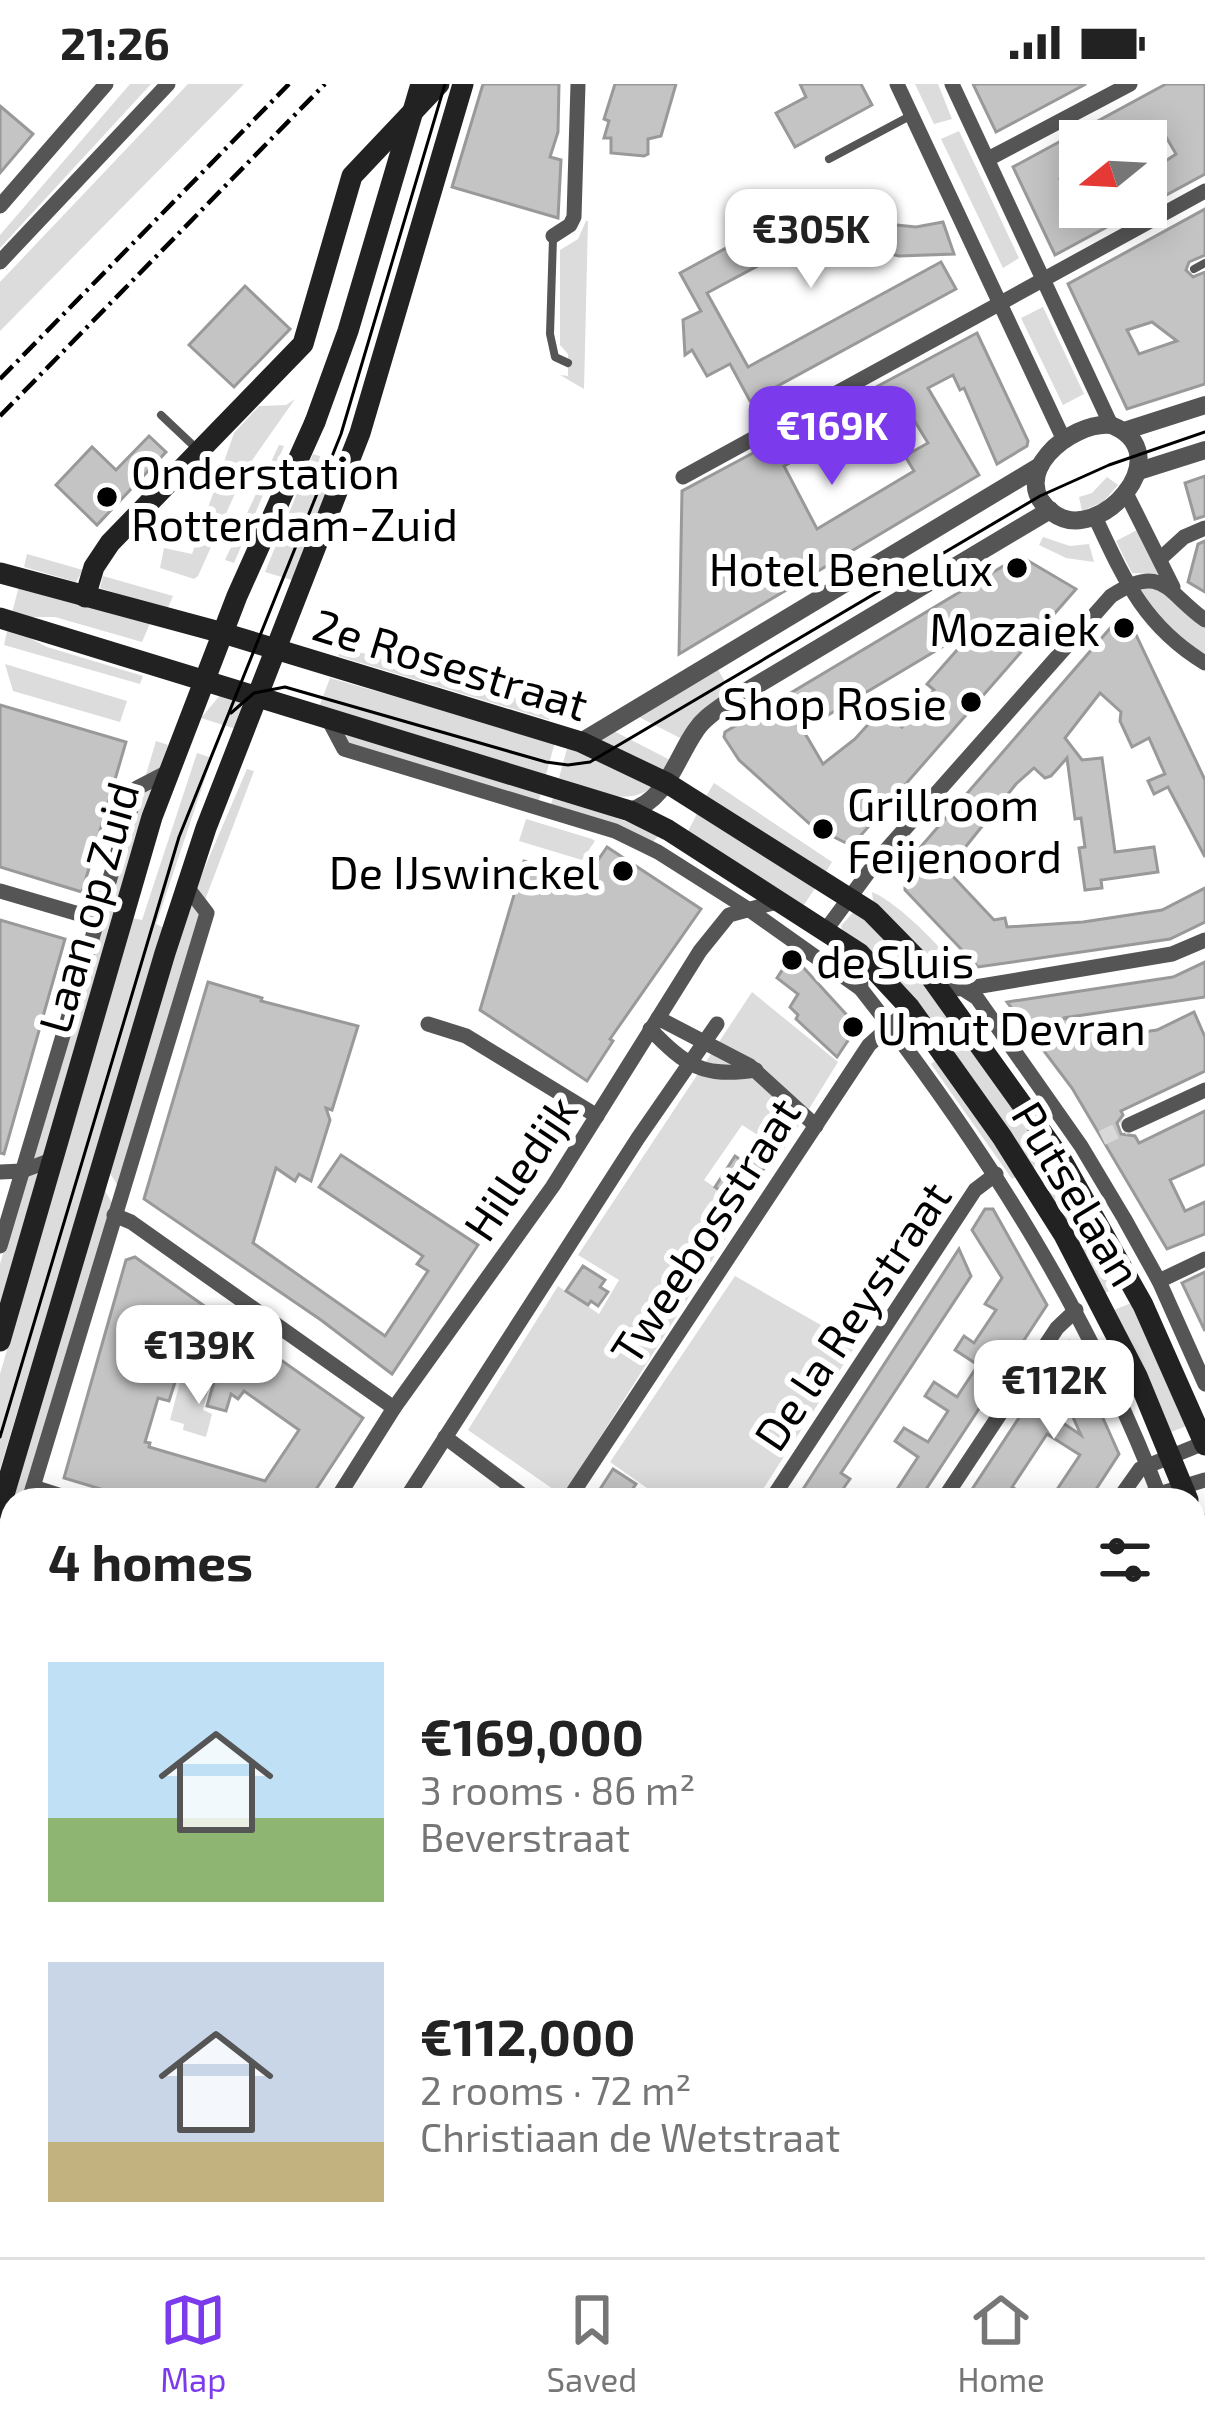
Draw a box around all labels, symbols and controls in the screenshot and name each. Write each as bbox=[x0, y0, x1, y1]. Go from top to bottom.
text: 21:26 bbox=[60, 15, 170, 69]
north arrow bbox=[1059, 120, 1167, 228]
map controls bbox=[1059, 120, 1167, 228]
pin: €305K bbox=[727, 189, 895, 291]
text: €305K bbox=[752, 204, 870, 251]
pin: €169K bbox=[748, 386, 916, 488]
text: €169K bbox=[776, 401, 888, 448]
place label: Onderstation Rotterdam-Zuid bbox=[131, 444, 458, 550]
marker: Onderstation Rotterdam-Zuid bbox=[94, 484, 120, 510]
place label: Hotel Benelux bbox=[709, 541, 993, 595]
marker: Hotel Benelux bbox=[1004, 555, 1030, 581]
street label: 2e Rosestraat bbox=[307, 596, 595, 730]
place label: Mozaiek bbox=[929, 601, 1100, 655]
marker: Mozaiek bbox=[1111, 615, 1137, 641]
place label: Shop Rosie bbox=[723, 675, 947, 729]
marker: Shop Rosie bbox=[958, 689, 984, 715]
street label: Laan op Zuid bbox=[25, 775, 149, 1039]
place label: Grillroom Feijenoord bbox=[847, 776, 1062, 883]
marker: Grillroom Feijenoord bbox=[810, 816, 836, 842]
place label: De IJswinckel bbox=[329, 844, 599, 898]
marker: De IJswinckel bbox=[610, 858, 636, 884]
place label: de Sluis bbox=[816, 933, 974, 987]
marker: de Sluis bbox=[779, 947, 805, 973]
place label: Umut Devran bbox=[877, 1000, 1146, 1054]
marker: Umut Devran bbox=[840, 1014, 866, 1040]
street label: Hilledijk bbox=[451, 1084, 588, 1250]
street label: Tweebosstraat bbox=[598, 1087, 810, 1373]
street label: Putselaan bbox=[1002, 1091, 1154, 1295]
street label: De la Reystraat bbox=[741, 1170, 961, 1460]
pin: €139K bbox=[115, 1305, 283, 1407]
text: €139K bbox=[143, 1320, 255, 1367]
pin: €112K bbox=[970, 1340, 1138, 1442]
text: €112K bbox=[1001, 1355, 1107, 1402]
icon: filters bbox=[1092, 1527, 1158, 1593]
text: 4 homes bbox=[48, 1530, 253, 1591]
text: €169,000 bbox=[420, 1705, 644, 1766]
icon: home bbox=[144, 1710, 288, 1854]
text: 3 rooms · 86 m² bbox=[420, 1766, 695, 1813]
text: Beverstraat bbox=[420, 1813, 630, 1860]
text: €112,000 bbox=[420, 2005, 635, 2066]
icon: home bbox=[144, 2010, 288, 2154]
text: 2 rooms · 72 m² bbox=[420, 2066, 692, 2113]
text: Christiaan de Wetstraat bbox=[420, 2113, 840, 2160]
tab: Map bbox=[160, 2287, 226, 2399]
tab: Saved bbox=[547, 2287, 637, 2399]
tab: Home bbox=[957, 2287, 1045, 2399]

